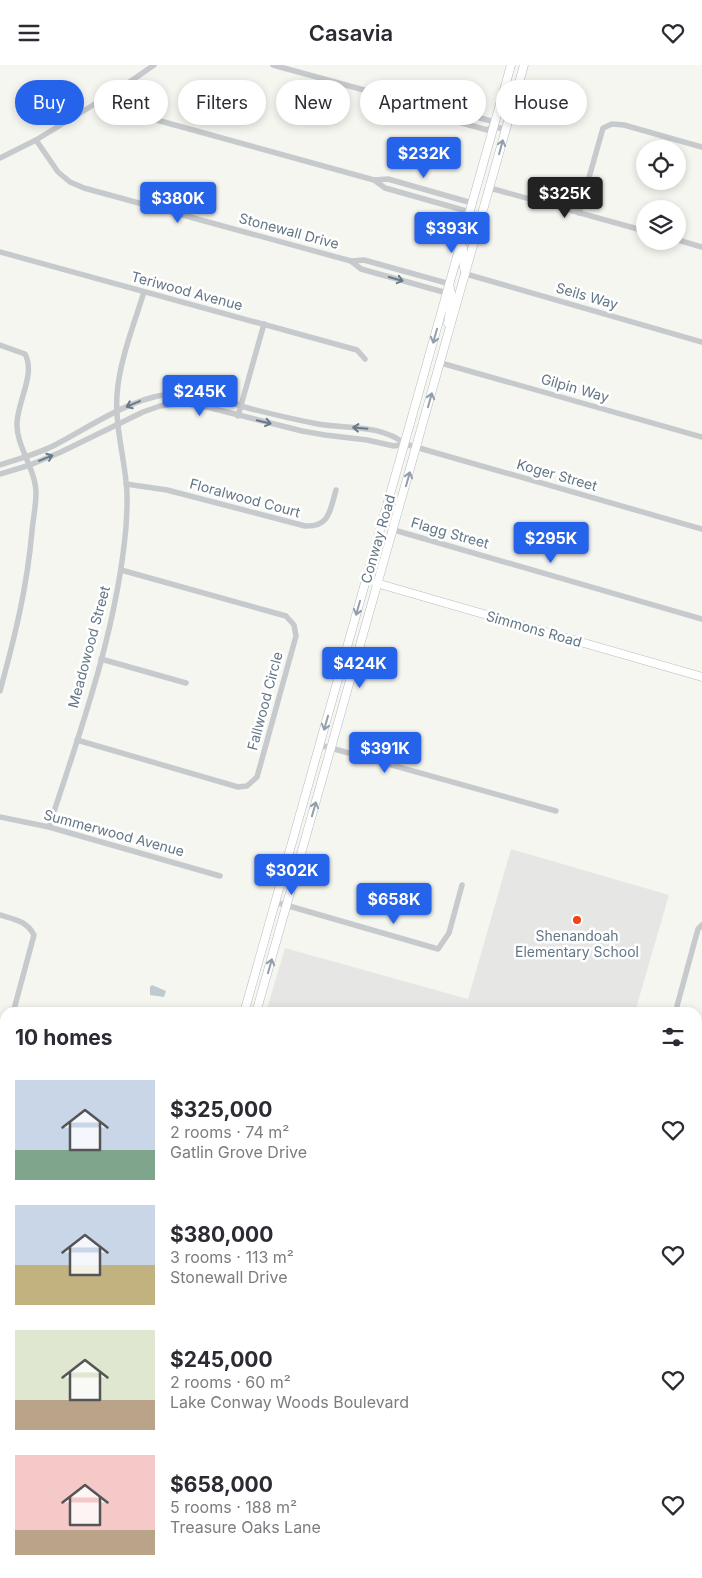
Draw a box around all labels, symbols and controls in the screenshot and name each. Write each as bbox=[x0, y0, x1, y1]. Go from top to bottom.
icon: menu bbox=[15, 19, 43, 47]
icon: heart bbox=[659, 19, 687, 47]
text: Casavia bbox=[309, 20, 393, 46]
chip: Buy bbox=[15, 80, 84, 125]
chip: Rent bbox=[94, 80, 168, 125]
chip: Filters bbox=[178, 80, 266, 125]
chip: New bbox=[276, 80, 350, 125]
chip: Apartment bbox=[360, 80, 486, 125]
chip: House bbox=[496, 80, 587, 125]
pin: $232K bbox=[389, 137, 459, 179]
one-way arrow bbox=[497, 139, 507, 155]
map controls bbox=[636, 140, 686, 250]
button: locate bbox=[636, 140, 686, 190]
text: $232K bbox=[398, 143, 450, 163]
pin: $325K bbox=[530, 177, 600, 219]
pin: $380K bbox=[143, 181, 213, 224]
text: $325K bbox=[539, 183, 591, 203]
text: $380K bbox=[151, 188, 205, 208]
button: layers bbox=[636, 200, 686, 250]
street label: Stonewall Drive bbox=[237, 209, 341, 252]
pin: $393K bbox=[417, 211, 487, 254]
text: $393K bbox=[425, 218, 479, 238]
street label: Teriwood Avenue bbox=[130, 267, 245, 314]
one-way arrow bbox=[387, 274, 403, 284]
street label: Seils Way bbox=[554, 279, 620, 313]
one-way arrow bbox=[430, 327, 440, 343]
street label: Gilpin Way bbox=[539, 370, 611, 405]
pin: $245K bbox=[165, 375, 235, 417]
text: $245K bbox=[174, 381, 226, 401]
one-way arrow bbox=[426, 393, 435, 409]
one-way arrow bbox=[126, 400, 141, 409]
one-way arrow bbox=[256, 418, 272, 427]
one-way arrow bbox=[352, 424, 368, 433]
one-way arrow bbox=[38, 453, 53, 463]
street label: Koger Street bbox=[515, 455, 600, 494]
one-way arrow bbox=[403, 472, 413, 488]
street label: Floralwood Court bbox=[188, 475, 303, 521]
street label: Conway Road bbox=[357, 492, 398, 585]
street label: Flagg Street bbox=[409, 513, 491, 552]
pin: $295K bbox=[516, 521, 586, 564]
text: $295K bbox=[525, 528, 577, 548]
street label: Meadowood Street bbox=[64, 584, 113, 710]
one-way arrow bbox=[353, 600, 363, 616]
street label: Simmons Road bbox=[484, 607, 584, 650]
pin: $424K bbox=[325, 647, 395, 689]
street label: Fallwood Circle bbox=[243, 650, 286, 752]
text: $424K bbox=[333, 653, 387, 673]
one-way arrow bbox=[320, 714, 330, 730]
pin: $391K bbox=[350, 731, 420, 774]
text: $391K bbox=[360, 738, 410, 758]
one-way arrow bbox=[310, 802, 320, 818]
street label: Summerwood Avenue bbox=[42, 806, 186, 859]
pin: $302K bbox=[257, 853, 327, 896]
text: $302K bbox=[265, 860, 319, 880]
pin: $658K bbox=[359, 883, 429, 925]
text: $658K bbox=[367, 889, 421, 909]
marker: Shenandoah Elementary School bbox=[571, 914, 583, 926]
place label: Shenandoah Elementary School bbox=[515, 927, 639, 960]
one-way arrow bbox=[265, 958, 275, 974]
icon: filters bbox=[659, 1023, 687, 1051]
text: 10 homes bbox=[15, 1025, 113, 1050]
text: $325,000 bbox=[170, 1097, 272, 1122]
icon: home bbox=[55, 1100, 115, 1160]
icon: heart bbox=[659, 1116, 687, 1144]
text: 2 rooms · 74 m² bbox=[170, 1122, 289, 1142]
text: Gatlin Grove Drive bbox=[170, 1142, 307, 1162]
text: $380,000 bbox=[170, 1222, 273, 1247]
icon: home bbox=[55, 1225, 115, 1285]
icon: heart bbox=[659, 1241, 687, 1269]
text: 3 rooms · 113 m² bbox=[170, 1247, 294, 1267]
text: Stonewall Drive bbox=[170, 1267, 287, 1287]
text: $245,000 bbox=[170, 1347, 273, 1372]
icon: home bbox=[55, 1350, 115, 1410]
icon: heart bbox=[659, 1366, 687, 1394]
text: 2 rooms · 60 m² bbox=[170, 1372, 291, 1392]
text: Lake Conway Woods Boulevard bbox=[170, 1392, 409, 1412]
text: $658,000 bbox=[170, 1472, 273, 1497]
icon: home bbox=[55, 1475, 115, 1535]
icon: heart bbox=[659, 1491, 687, 1519]
text: 5 rooms · 188 m² bbox=[170, 1497, 297, 1517]
text: Treasure Oaks Lane bbox=[170, 1517, 321, 1537]

